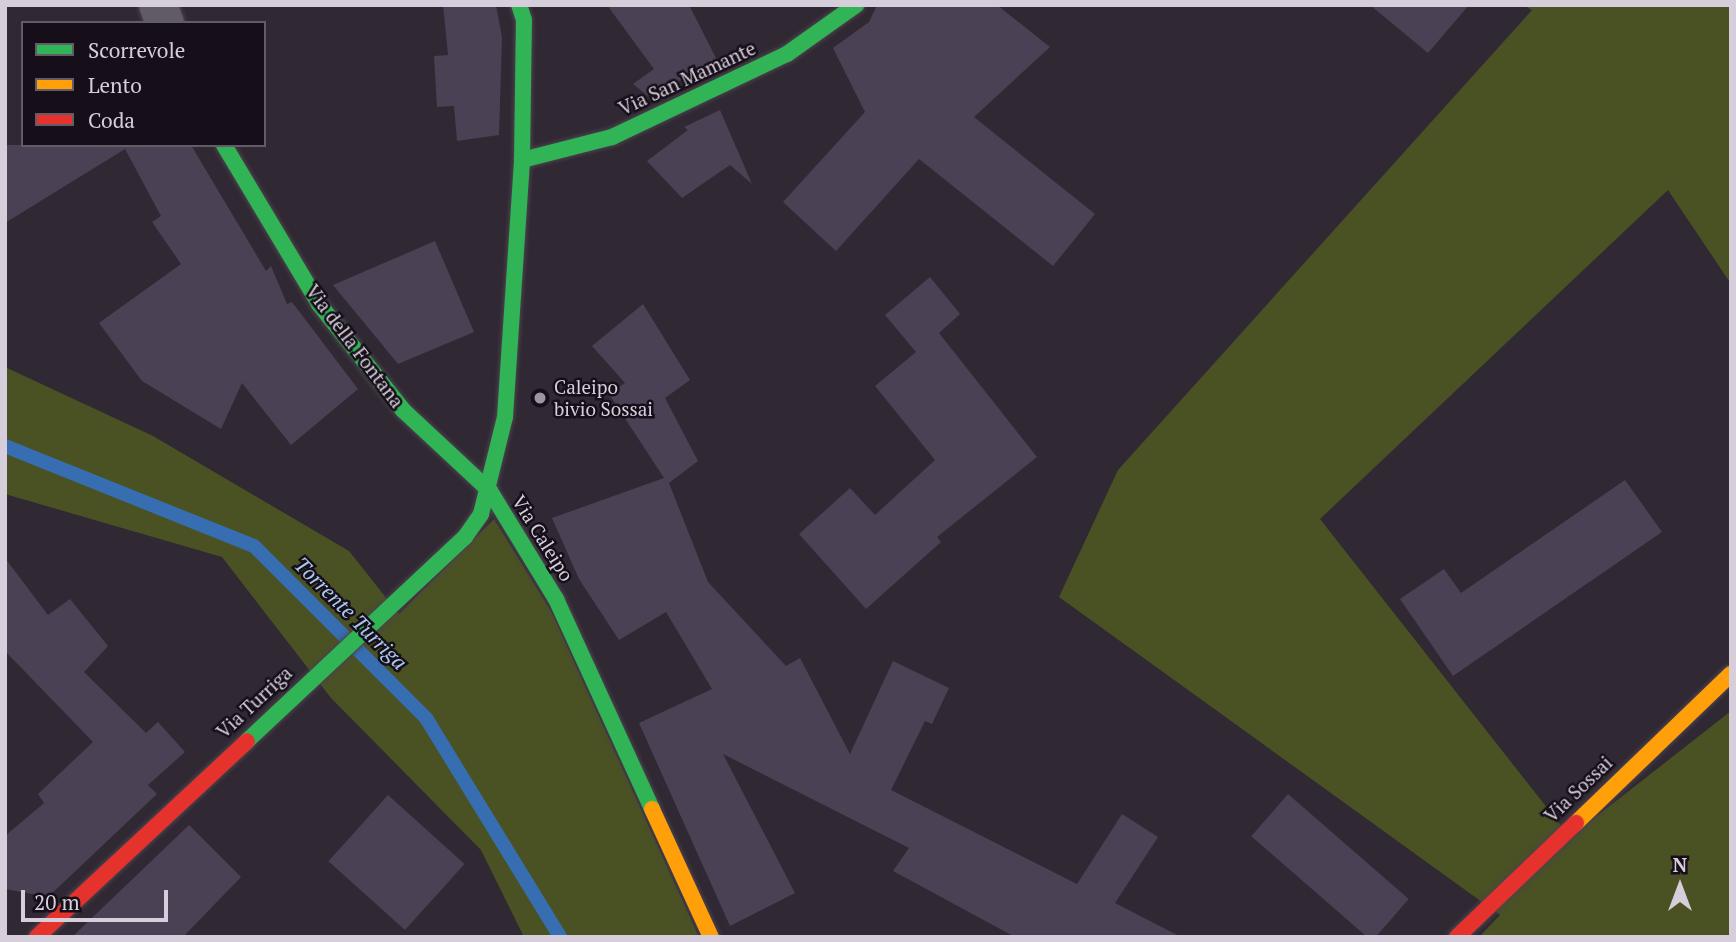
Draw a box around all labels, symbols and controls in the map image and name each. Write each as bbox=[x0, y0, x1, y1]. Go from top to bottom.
legend bbox=[21, 21, 266, 147]
text: Scorrevole bbox=[88, 36, 185, 64]
street label: Via San Mamante bbox=[615, 36, 759, 120]
text: Lento bbox=[88, 71, 142, 99]
text: Coda bbox=[88, 106, 135, 134]
street label: Via della Fontana bbox=[301, 280, 409, 412]
place label: Caleipo bivio Sossai bbox=[554, 376, 653, 420]
marker: Caleipo bivio Sossai bbox=[532, 390, 548, 406]
street label: Via Caleipo bbox=[508, 491, 578, 585]
water label: Torrente Turriga bbox=[289, 551, 413, 675]
street label: Via Turriga bbox=[212, 661, 296, 743]
street label: Via Sossai bbox=[1539, 751, 1617, 827]
north arrow bbox=[1645, 851, 1715, 921]
text: N bbox=[1673, 852, 1687, 877]
scale bar bbox=[24, 876, 172, 920]
text: 20 m bbox=[34, 888, 80, 916]

